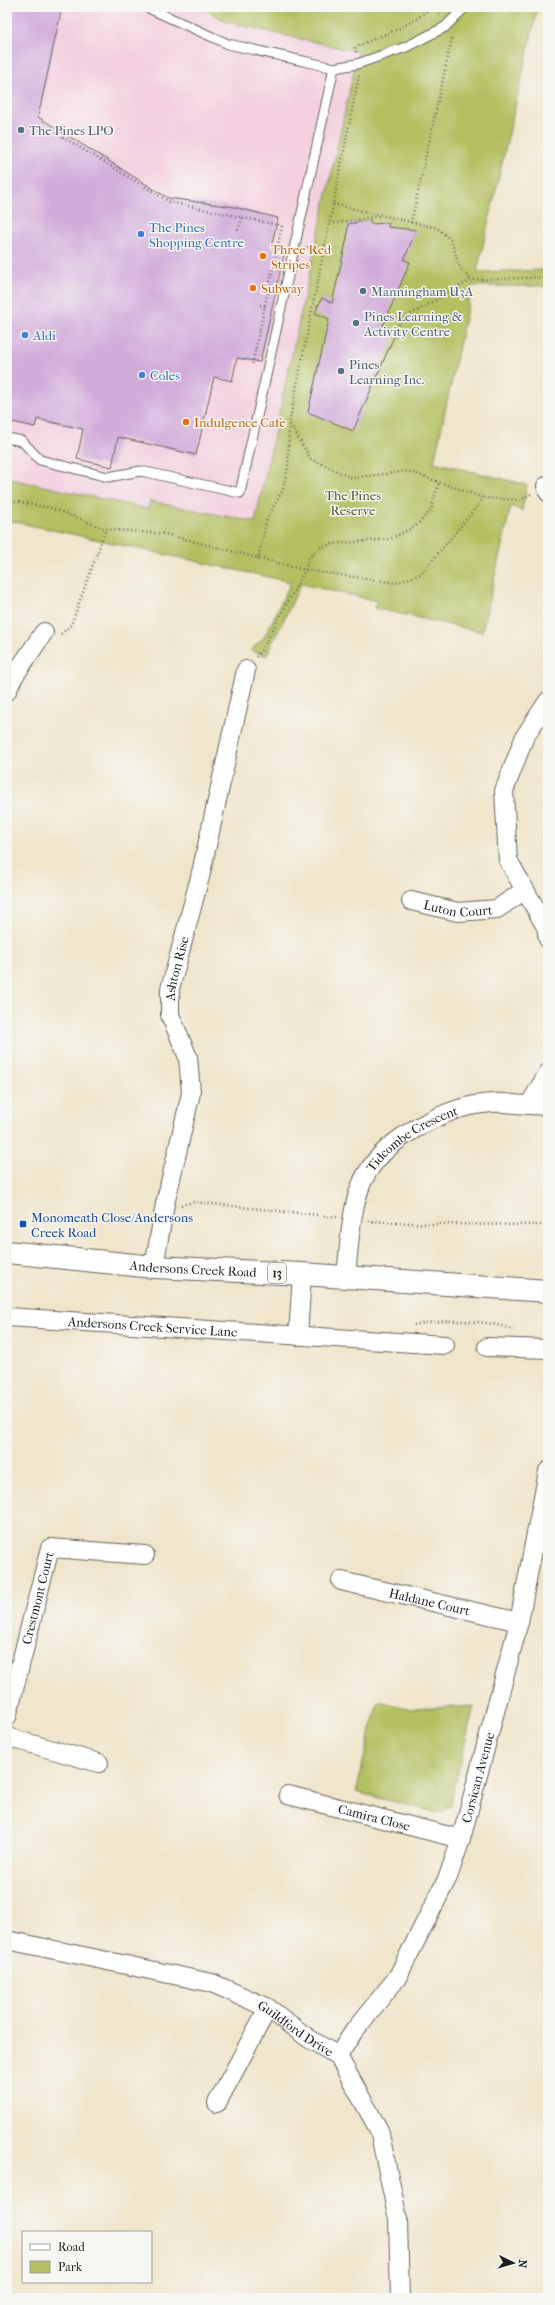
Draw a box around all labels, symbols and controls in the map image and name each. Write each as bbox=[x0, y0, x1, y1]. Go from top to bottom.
place label: The Pines LPO bbox=[29, 123, 114, 138]
marker: The Pines LPO bbox=[16, 125, 26, 135]
place label: The Pines Shopping Centre bbox=[149, 220, 244, 250]
marker: The Pines Shopping Centre bbox=[136, 229, 146, 239]
place label: Three Red Stripes bbox=[271, 242, 332, 272]
marker: Three Red Stripes bbox=[258, 251, 268, 261]
place label: Subway bbox=[261, 281, 305, 296]
marker: Subway bbox=[248, 283, 258, 293]
place label: Manningham U3A bbox=[371, 284, 474, 299]
marker: Manningham U3A bbox=[358, 286, 368, 296]
place label: Pines Learning & Activity Centre bbox=[363, 309, 463, 339]
marker: Pines Learning & Activity Centre bbox=[351, 318, 361, 328]
place label: Aldi bbox=[32, 328, 56, 343]
marker: Aldi bbox=[20, 330, 30, 340]
place label: Pines Learning Inc. bbox=[349, 357, 424, 387]
marker: Pines Learning Inc. bbox=[336, 366, 346, 376]
place label: Coles bbox=[150, 368, 180, 383]
marker: Coles bbox=[137, 370, 147, 380]
place label: Indulgence Cafe bbox=[194, 415, 286, 430]
marker: Indulgence Cafe bbox=[181, 417, 191, 427]
park label: The Pines Reserve bbox=[325, 488, 381, 518]
street label: Luton Court bbox=[422, 897, 493, 920]
street label: Ashton Rise bbox=[163, 934, 192, 1002]
street label: Tidcombe Crescent bbox=[363, 1103, 460, 1174]
place label: Monomeath Close/Andersons Creek Road bbox=[31, 1210, 193, 1240]
marker: Monomeath Close/Andersons Creek Road bbox=[18, 1219, 28, 1229]
street label: Andersons Creek Road bbox=[128, 1257, 258, 1280]
road number: 13 bbox=[268, 1263, 286, 1283]
street label: Andersons Creek Service Lane bbox=[66, 1314, 238, 1340]
street label: Crestmont Court bbox=[19, 1550, 57, 1646]
street label: Haldane Court bbox=[388, 1585, 472, 1619]
street label: Corsican Avenue bbox=[459, 1730, 497, 1825]
street label: Camira Close bbox=[336, 1801, 412, 1834]
street label: Guildford Drive bbox=[256, 1997, 337, 2060]
legend bbox=[22, 2231, 152, 2283]
text: Road bbox=[58, 2240, 85, 2254]
north arrow bbox=[493, 2243, 533, 2283]
text: N bbox=[516, 2259, 529, 2269]
text: Park bbox=[58, 2260, 83, 2274]

